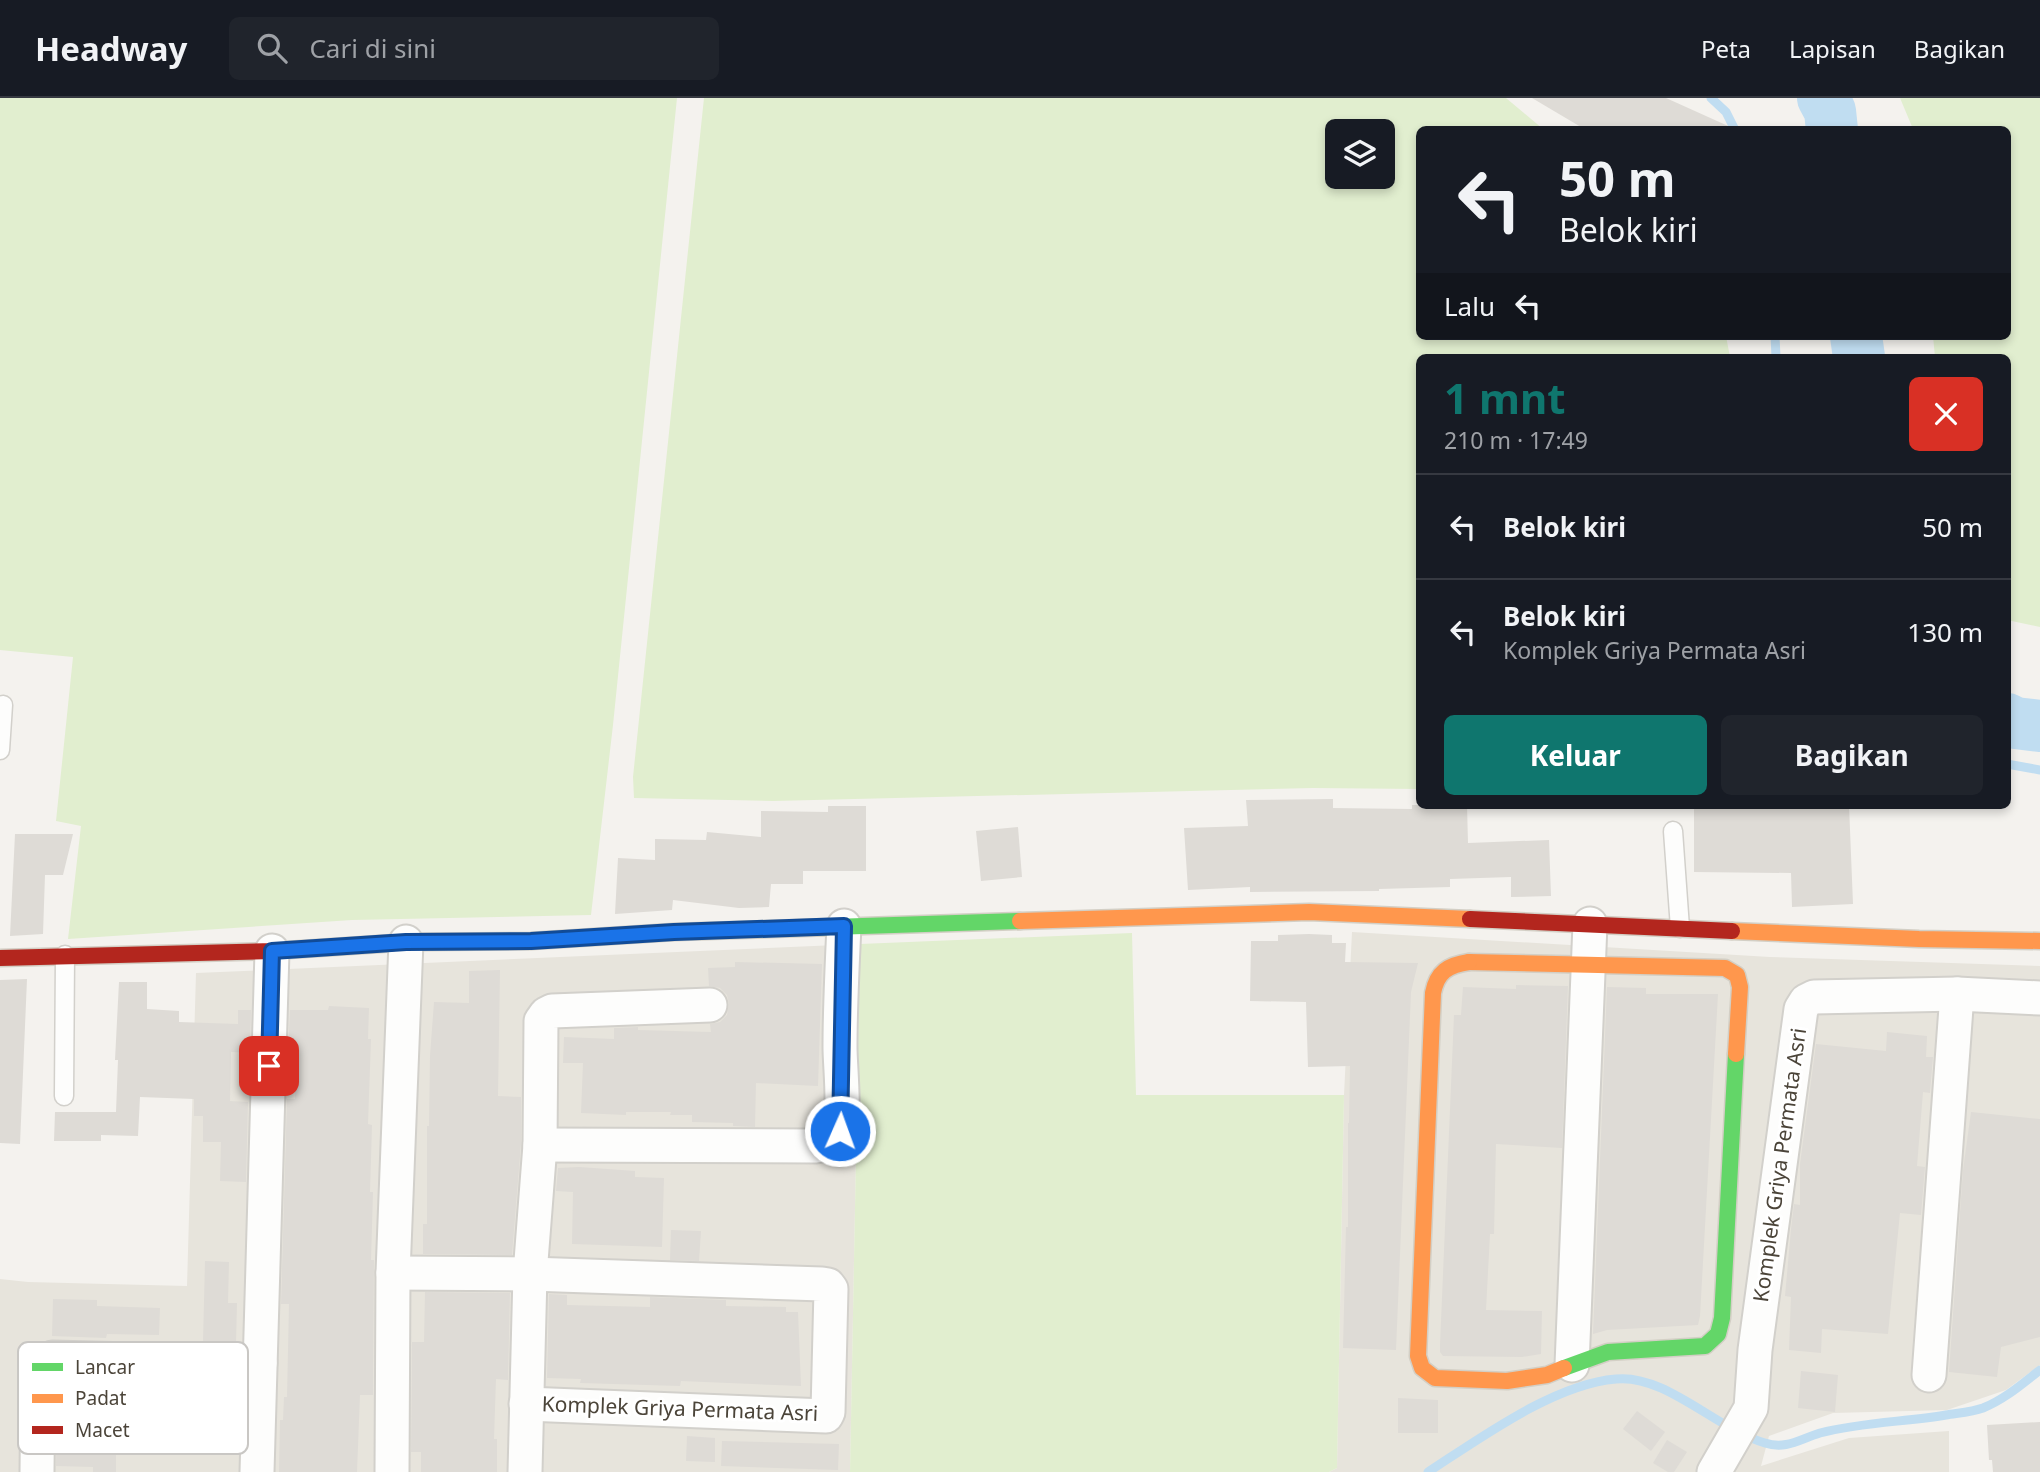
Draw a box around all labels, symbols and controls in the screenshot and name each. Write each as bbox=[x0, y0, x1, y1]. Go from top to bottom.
search box bbox=[229, 17, 719, 80]
text: Headway bbox=[35, 26, 187, 71]
icon: search bbox=[253, 29, 291, 67]
text: Cari di sini bbox=[309, 30, 436, 66]
text: Peta bbox=[1701, 32, 1751, 65]
text: Lapisan bbox=[1789, 32, 1876, 65]
text: Bagikan bbox=[1914, 32, 2005, 65]
map controls bbox=[1325, 119, 1395, 189]
button: layers bbox=[1325, 119, 1395, 189]
text: 50 m bbox=[1559, 145, 1676, 211]
icon: left bbox=[1444, 154, 1535, 245]
text: Belok kiri bbox=[1559, 208, 1698, 251]
icon: left bbox=[1509, 287, 1547, 325]
text: Lalu bbox=[1444, 288, 1495, 324]
text: 1 mnt bbox=[1444, 369, 1565, 426]
button: close bbox=[1909, 377, 1983, 451]
text: 210 m · 17:49 bbox=[1444, 424, 1588, 456]
icon: left bbox=[1444, 508, 1482, 546]
text: Belok kiri bbox=[1503, 509, 1626, 545]
text: 50 m bbox=[1922, 509, 1983, 545]
text: Belok kiri bbox=[1503, 598, 1626, 634]
icon: left bbox=[1444, 613, 1482, 651]
text: 130 m bbox=[1907, 614, 1983, 650]
text: Komplek Griya Permata Asri bbox=[1503, 634, 1806, 666]
button: Keluar bbox=[1444, 715, 1707, 795]
button: Bagikan bbox=[1721, 715, 1983, 795]
street label: Komplek Griya Permata Asri bbox=[1746, 1026, 1812, 1304]
pin bbox=[239, 1036, 299, 1096]
icon: arrive bbox=[250, 1047, 288, 1085]
position arrow bbox=[803, 1094, 877, 1168]
legend bbox=[18, 1342, 248, 1454]
text: Lancar bbox=[75, 1354, 135, 1380]
text: Padat bbox=[75, 1385, 126, 1411]
street label: Komplek Griya Permata Asri bbox=[541, 1389, 819, 1427]
text: Macet bbox=[75, 1417, 130, 1443]

